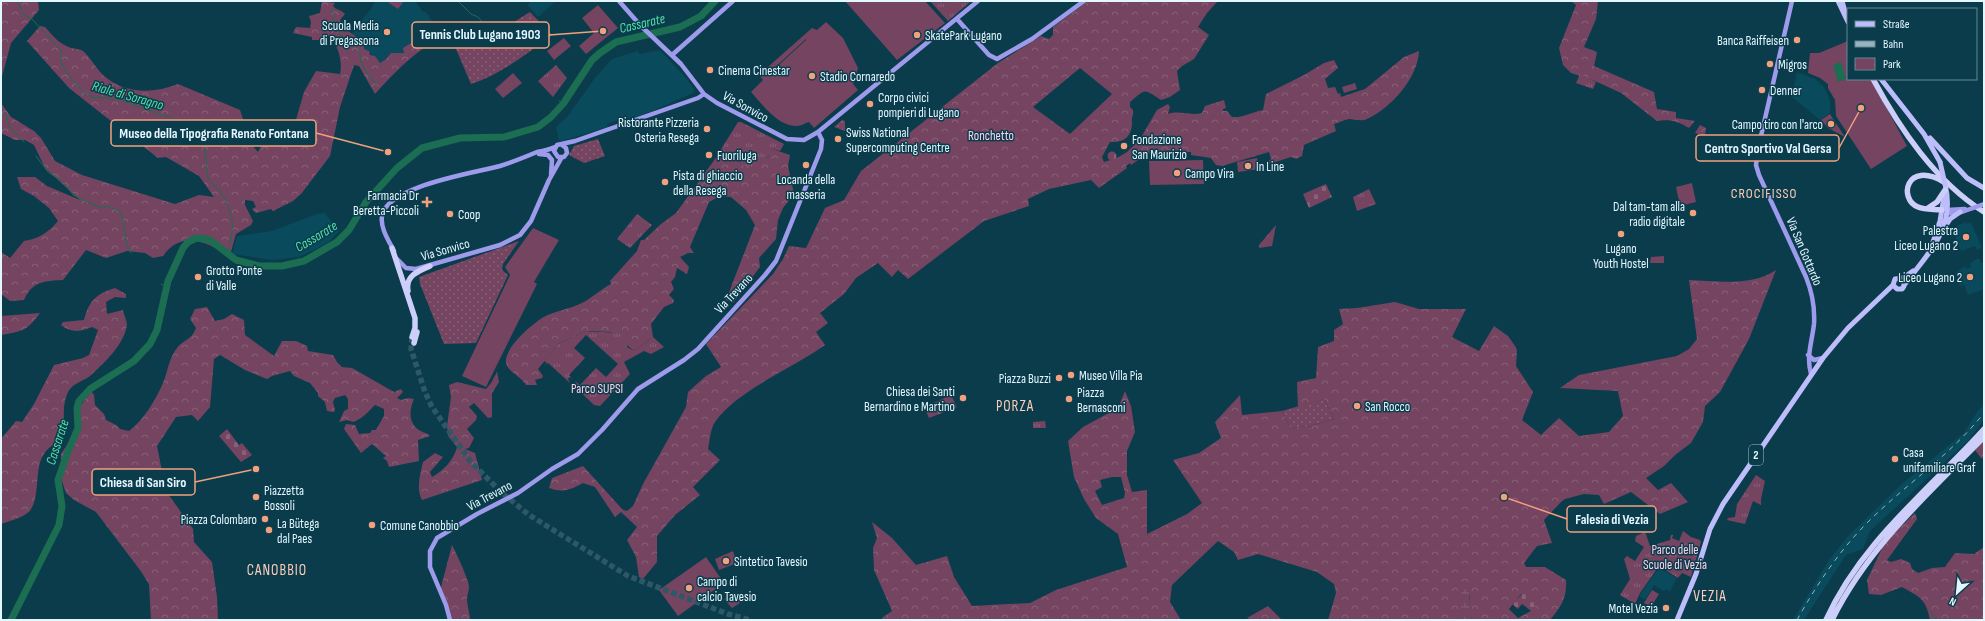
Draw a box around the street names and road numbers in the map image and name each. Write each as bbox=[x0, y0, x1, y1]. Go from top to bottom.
street label: Via Sonvico bbox=[720, 88, 771, 126]
street label: Via San Gottardo bbox=[1783, 215, 1826, 288]
street label: Via Sonvico bbox=[419, 235, 471, 265]
street label: Via Trevano bbox=[711, 270, 756, 317]
road number: 2 bbox=[1749, 445, 1763, 465]
street label: Via Trevano bbox=[464, 477, 515, 514]

